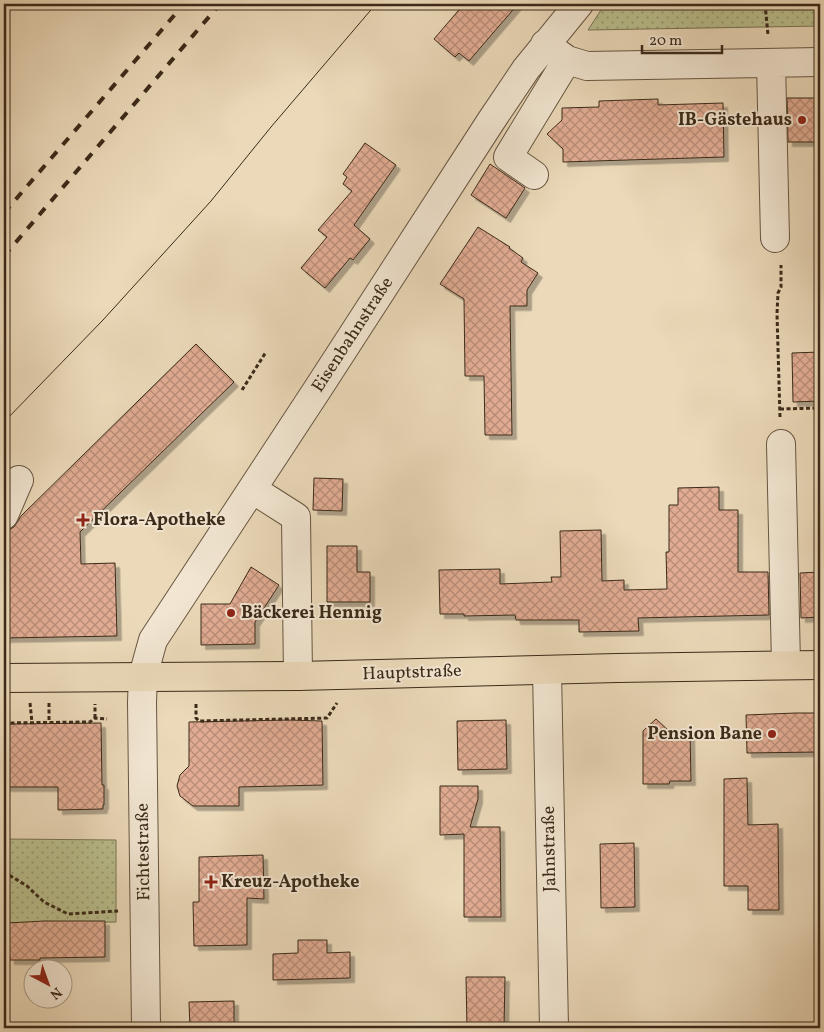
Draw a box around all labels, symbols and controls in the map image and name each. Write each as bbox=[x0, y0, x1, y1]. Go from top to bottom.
scale bar bbox=[642, 22, 722, 54]
text: 20 m bbox=[649, 31, 682, 52]
place label: IB-Gästehaus bbox=[678, 108, 792, 133]
marker: IB-Gästehaus bbox=[796, 114, 808, 126]
street label: Eisenbahnstraße bbox=[306, 272, 400, 398]
place label: Flora-Apotheke bbox=[93, 508, 226, 533]
marker: Flora-Apotheke bbox=[77, 514, 89, 526]
place label: Bäckerei Hennig bbox=[241, 601, 382, 626]
marker: Bäckerei Hennig bbox=[225, 607, 237, 619]
street label: Hauptstraße bbox=[362, 659, 462, 687]
place label: Pension Bane bbox=[647, 722, 762, 747]
marker: Pension Bane bbox=[766, 728, 778, 740]
street label: Fichtestraße bbox=[131, 803, 157, 901]
street label: Jahnstraße bbox=[537, 806, 563, 892]
place label: Kreuz-Apotheke bbox=[221, 870, 359, 895]
marker: Kreuz-Apotheke bbox=[205, 876, 217, 888]
north arrow bbox=[22, 960, 72, 1010]
text: N bbox=[45, 982, 66, 1003]

